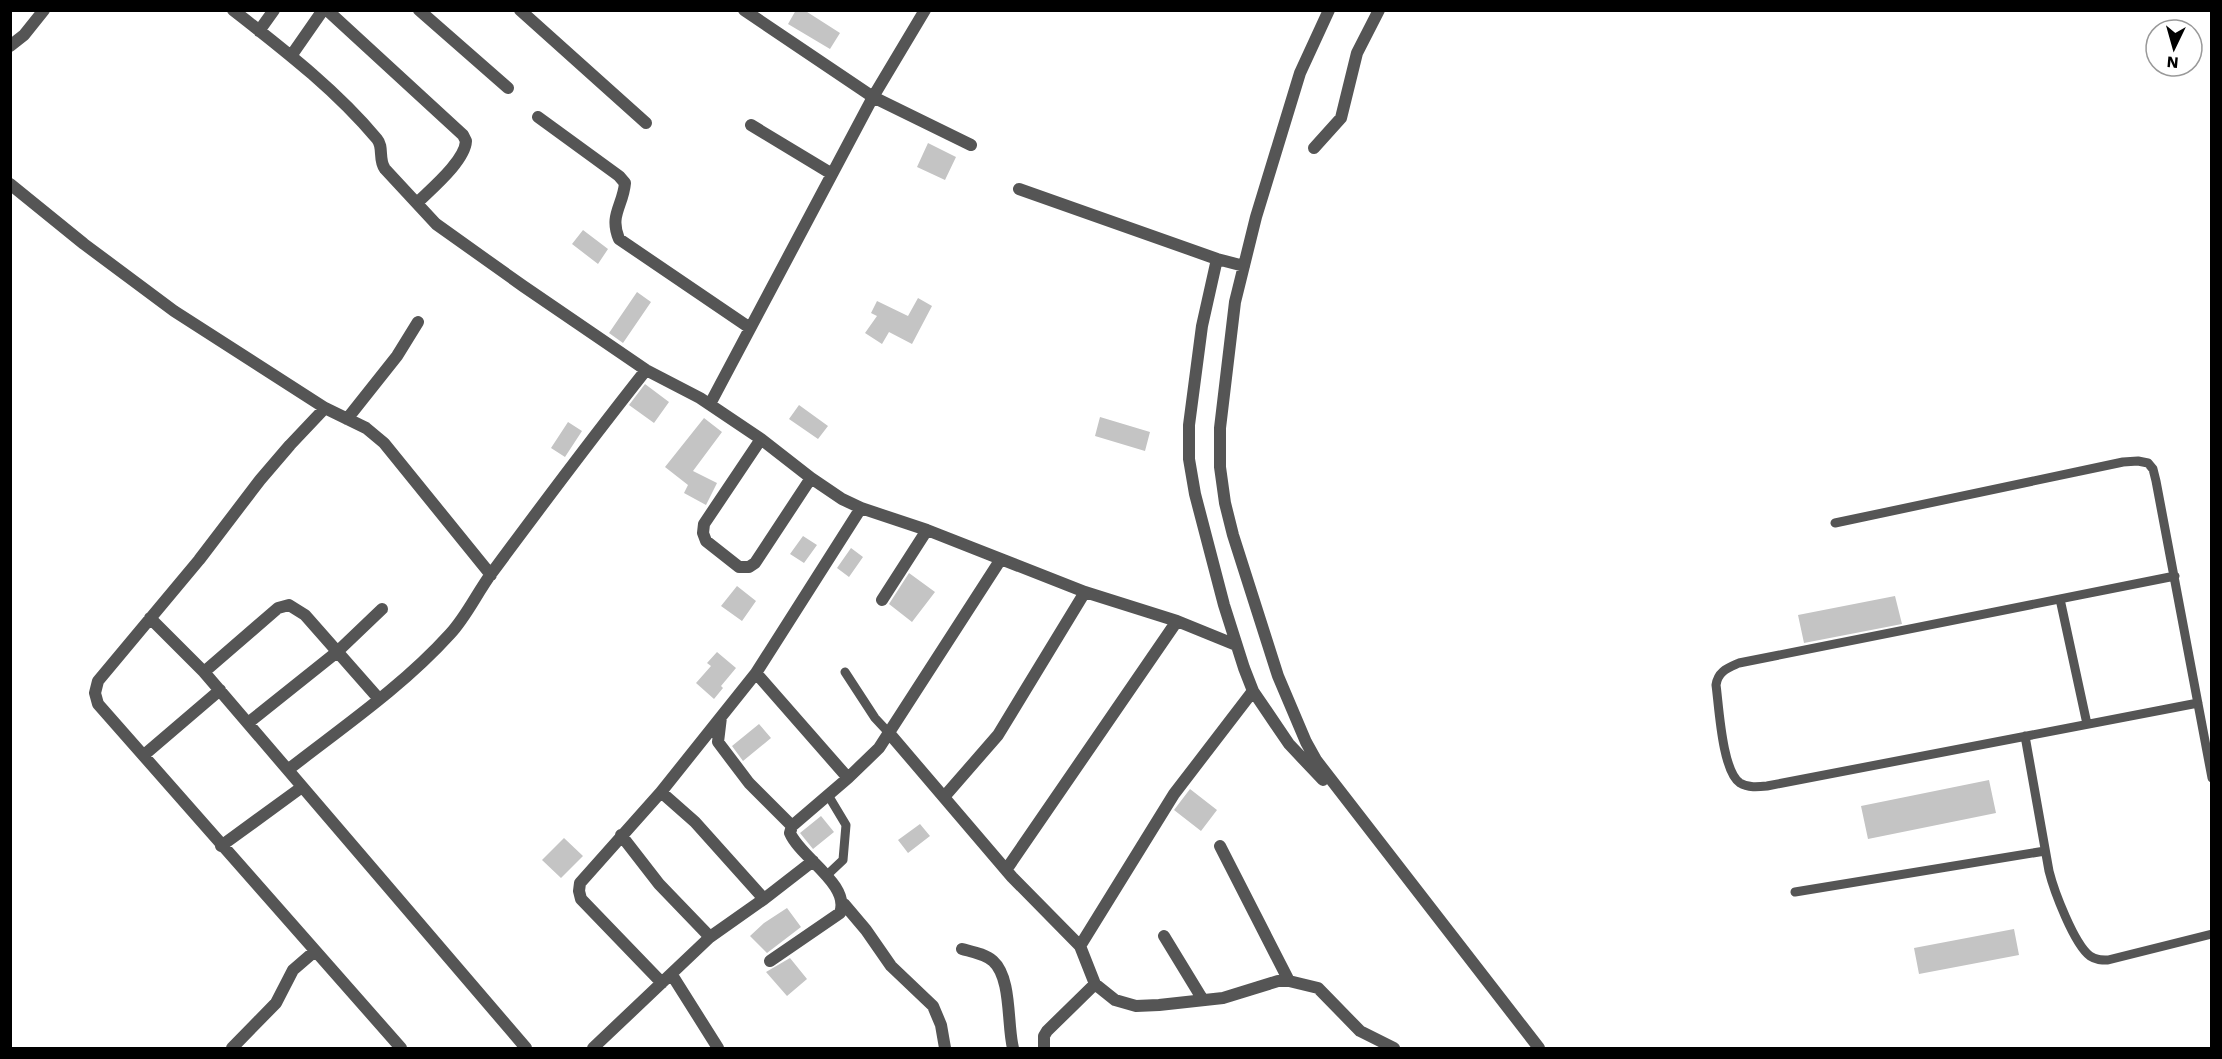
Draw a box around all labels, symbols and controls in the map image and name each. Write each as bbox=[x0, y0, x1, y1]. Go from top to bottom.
north arrow bbox=[2144, 18, 2204, 78]
text: N bbox=[2166, 52, 2179, 72]

